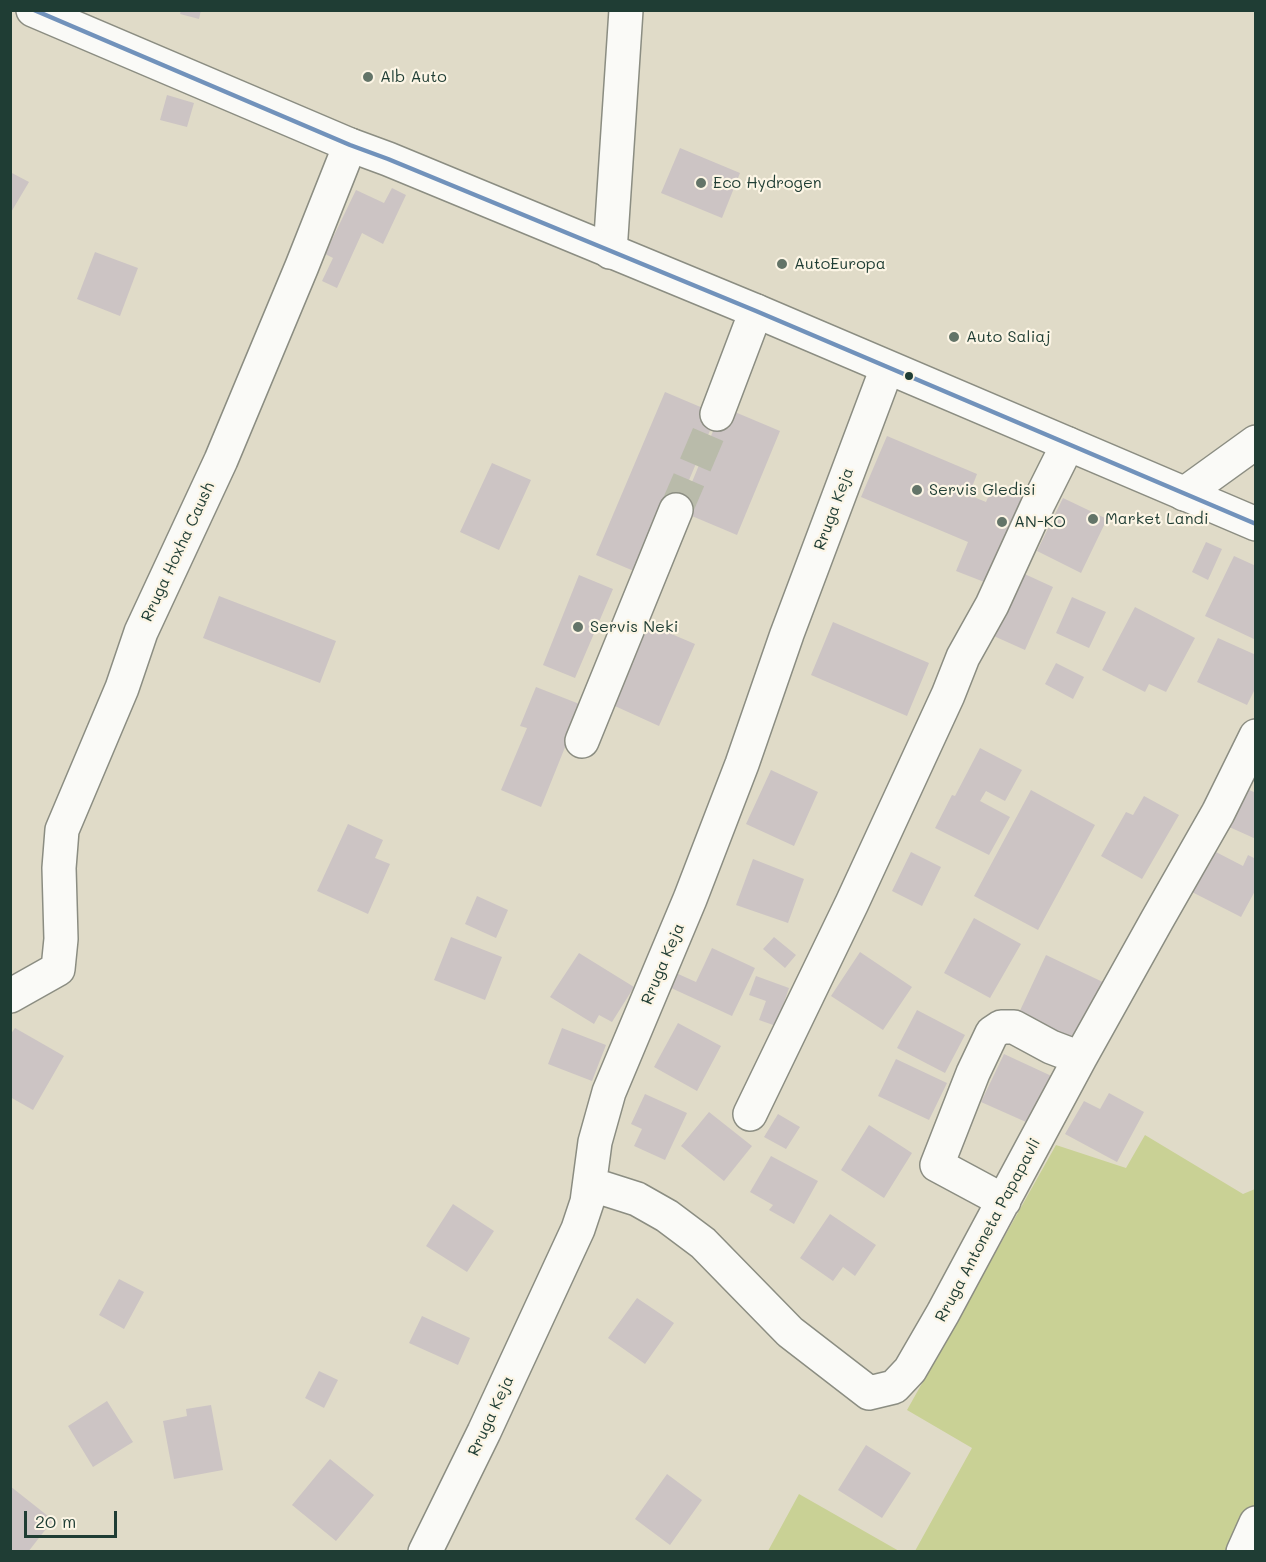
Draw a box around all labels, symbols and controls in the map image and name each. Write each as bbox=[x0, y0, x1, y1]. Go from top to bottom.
place label: Alb Auto bbox=[380, 67, 447, 87]
marker: Alb Auto bbox=[361, 70, 375, 84]
place label: Eco Hydrogen bbox=[713, 173, 822, 193]
marker: Eco Hydrogen bbox=[694, 176, 708, 190]
place label: AutoEuropa bbox=[794, 254, 886, 274]
marker: AutoEuropa bbox=[775, 257, 789, 271]
place label: Auto Saliaj bbox=[966, 327, 1051, 347]
marker: Auto Saliaj bbox=[947, 330, 961, 344]
unlabelled marker bbox=[903, 370, 915, 382]
street label: Rruga Keja bbox=[810, 465, 858, 553]
street label: Rruga Hoxha Caush bbox=[137, 479, 219, 625]
place label: Servis Gledisi bbox=[929, 480, 1036, 500]
marker: Servis Gledisi bbox=[910, 483, 924, 497]
place label: Market Landi bbox=[1105, 509, 1209, 529]
place label: AN-KO bbox=[1014, 512, 1066, 532]
marker: Market Landi bbox=[1086, 512, 1100, 526]
marker: AN-KO bbox=[995, 515, 1009, 529]
place label: Servis Neki bbox=[590, 617, 678, 637]
marker: Servis Neki bbox=[571, 620, 585, 634]
street label: Rruga Keja bbox=[637, 920, 689, 1008]
street label: Rruga Antoneta Papapavli bbox=[931, 1135, 1045, 1325]
street label: Rruga Keja bbox=[464, 1373, 518, 1459]
scale bar bbox=[27, 1499, 120, 1537]
text: 20 m bbox=[35, 1509, 76, 1533]

